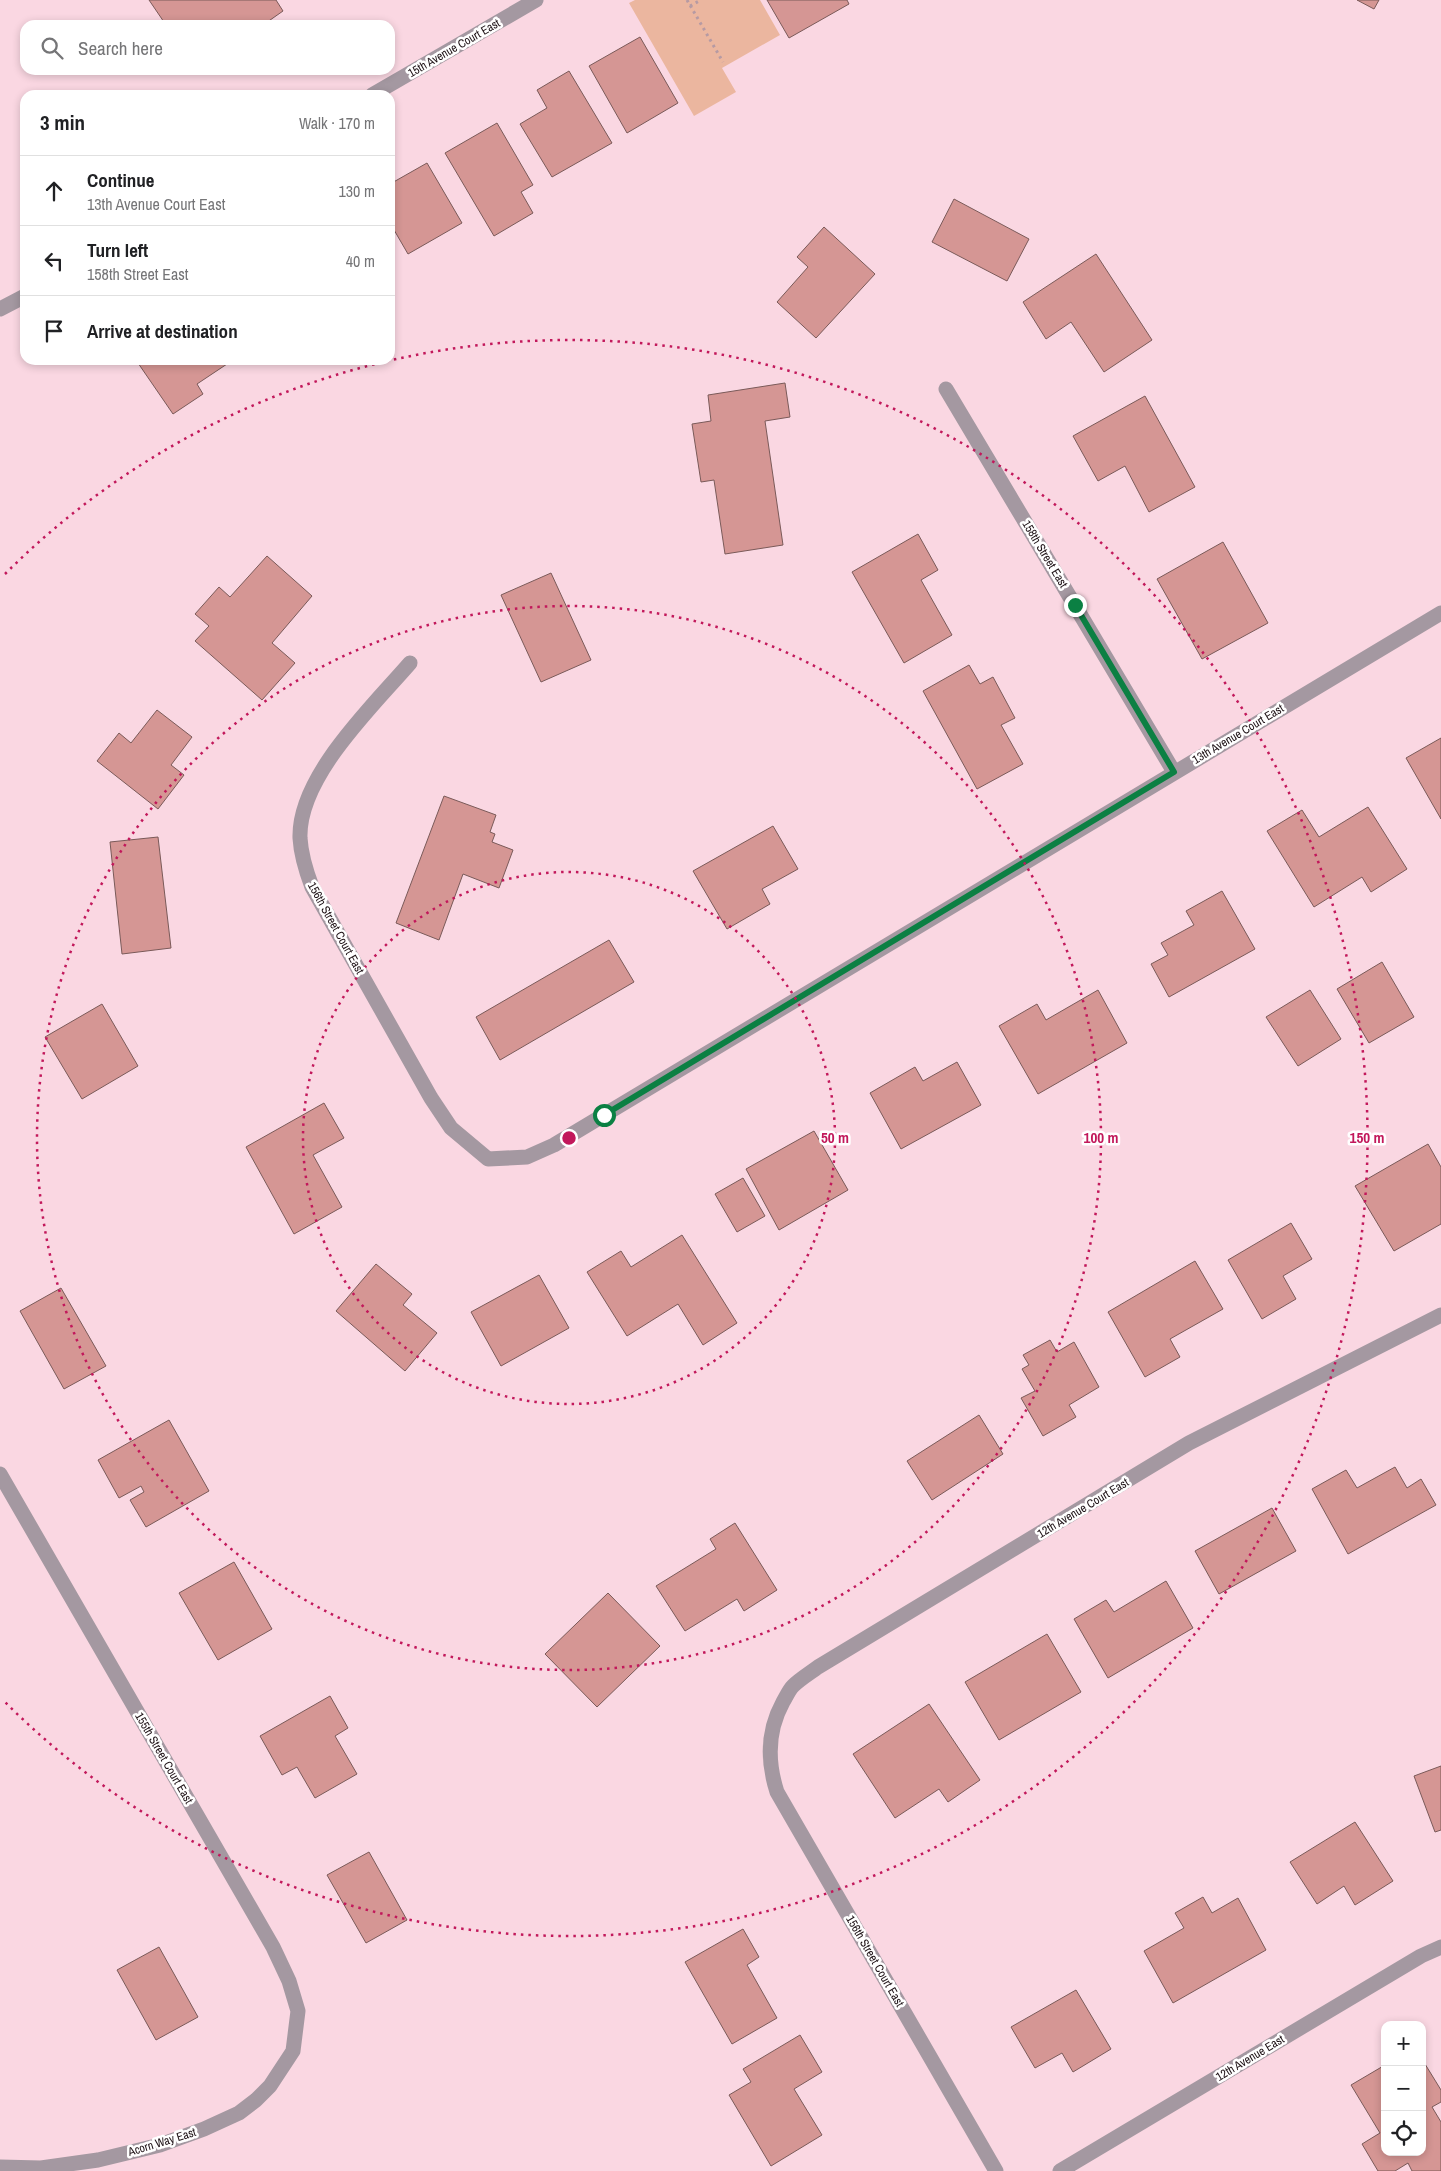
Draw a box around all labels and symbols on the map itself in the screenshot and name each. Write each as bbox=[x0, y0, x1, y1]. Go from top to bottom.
street label: 15th Avenue Court East bbox=[405, 15, 503, 81]
street label: 158th Street East bbox=[1019, 517, 1072, 591]
route end bbox=[1064, 594, 1087, 617]
street label: 13th Avenue Court East bbox=[1189, 700, 1287, 768]
street label: 156th Street Court East bbox=[304, 879, 368, 977]
route start bbox=[593, 1104, 616, 1127]
text: 50 m bbox=[821, 1127, 849, 1148]
text: 100 m bbox=[1084, 1127, 1118, 1148]
text: 150 m bbox=[1350, 1127, 1384, 1148]
centre of rings bbox=[560, 1129, 578, 1147]
street label: 12th Avenue Court East bbox=[1034, 1474, 1132, 1542]
street label: 155th Street Court East bbox=[131, 1709, 197, 1807]
street label: 156th Street Court East bbox=[842, 1912, 908, 2010]
street label: 12th Avenue East bbox=[1213, 2031, 1287, 2085]
street label: Acorn Way East bbox=[125, 2124, 198, 2160]

